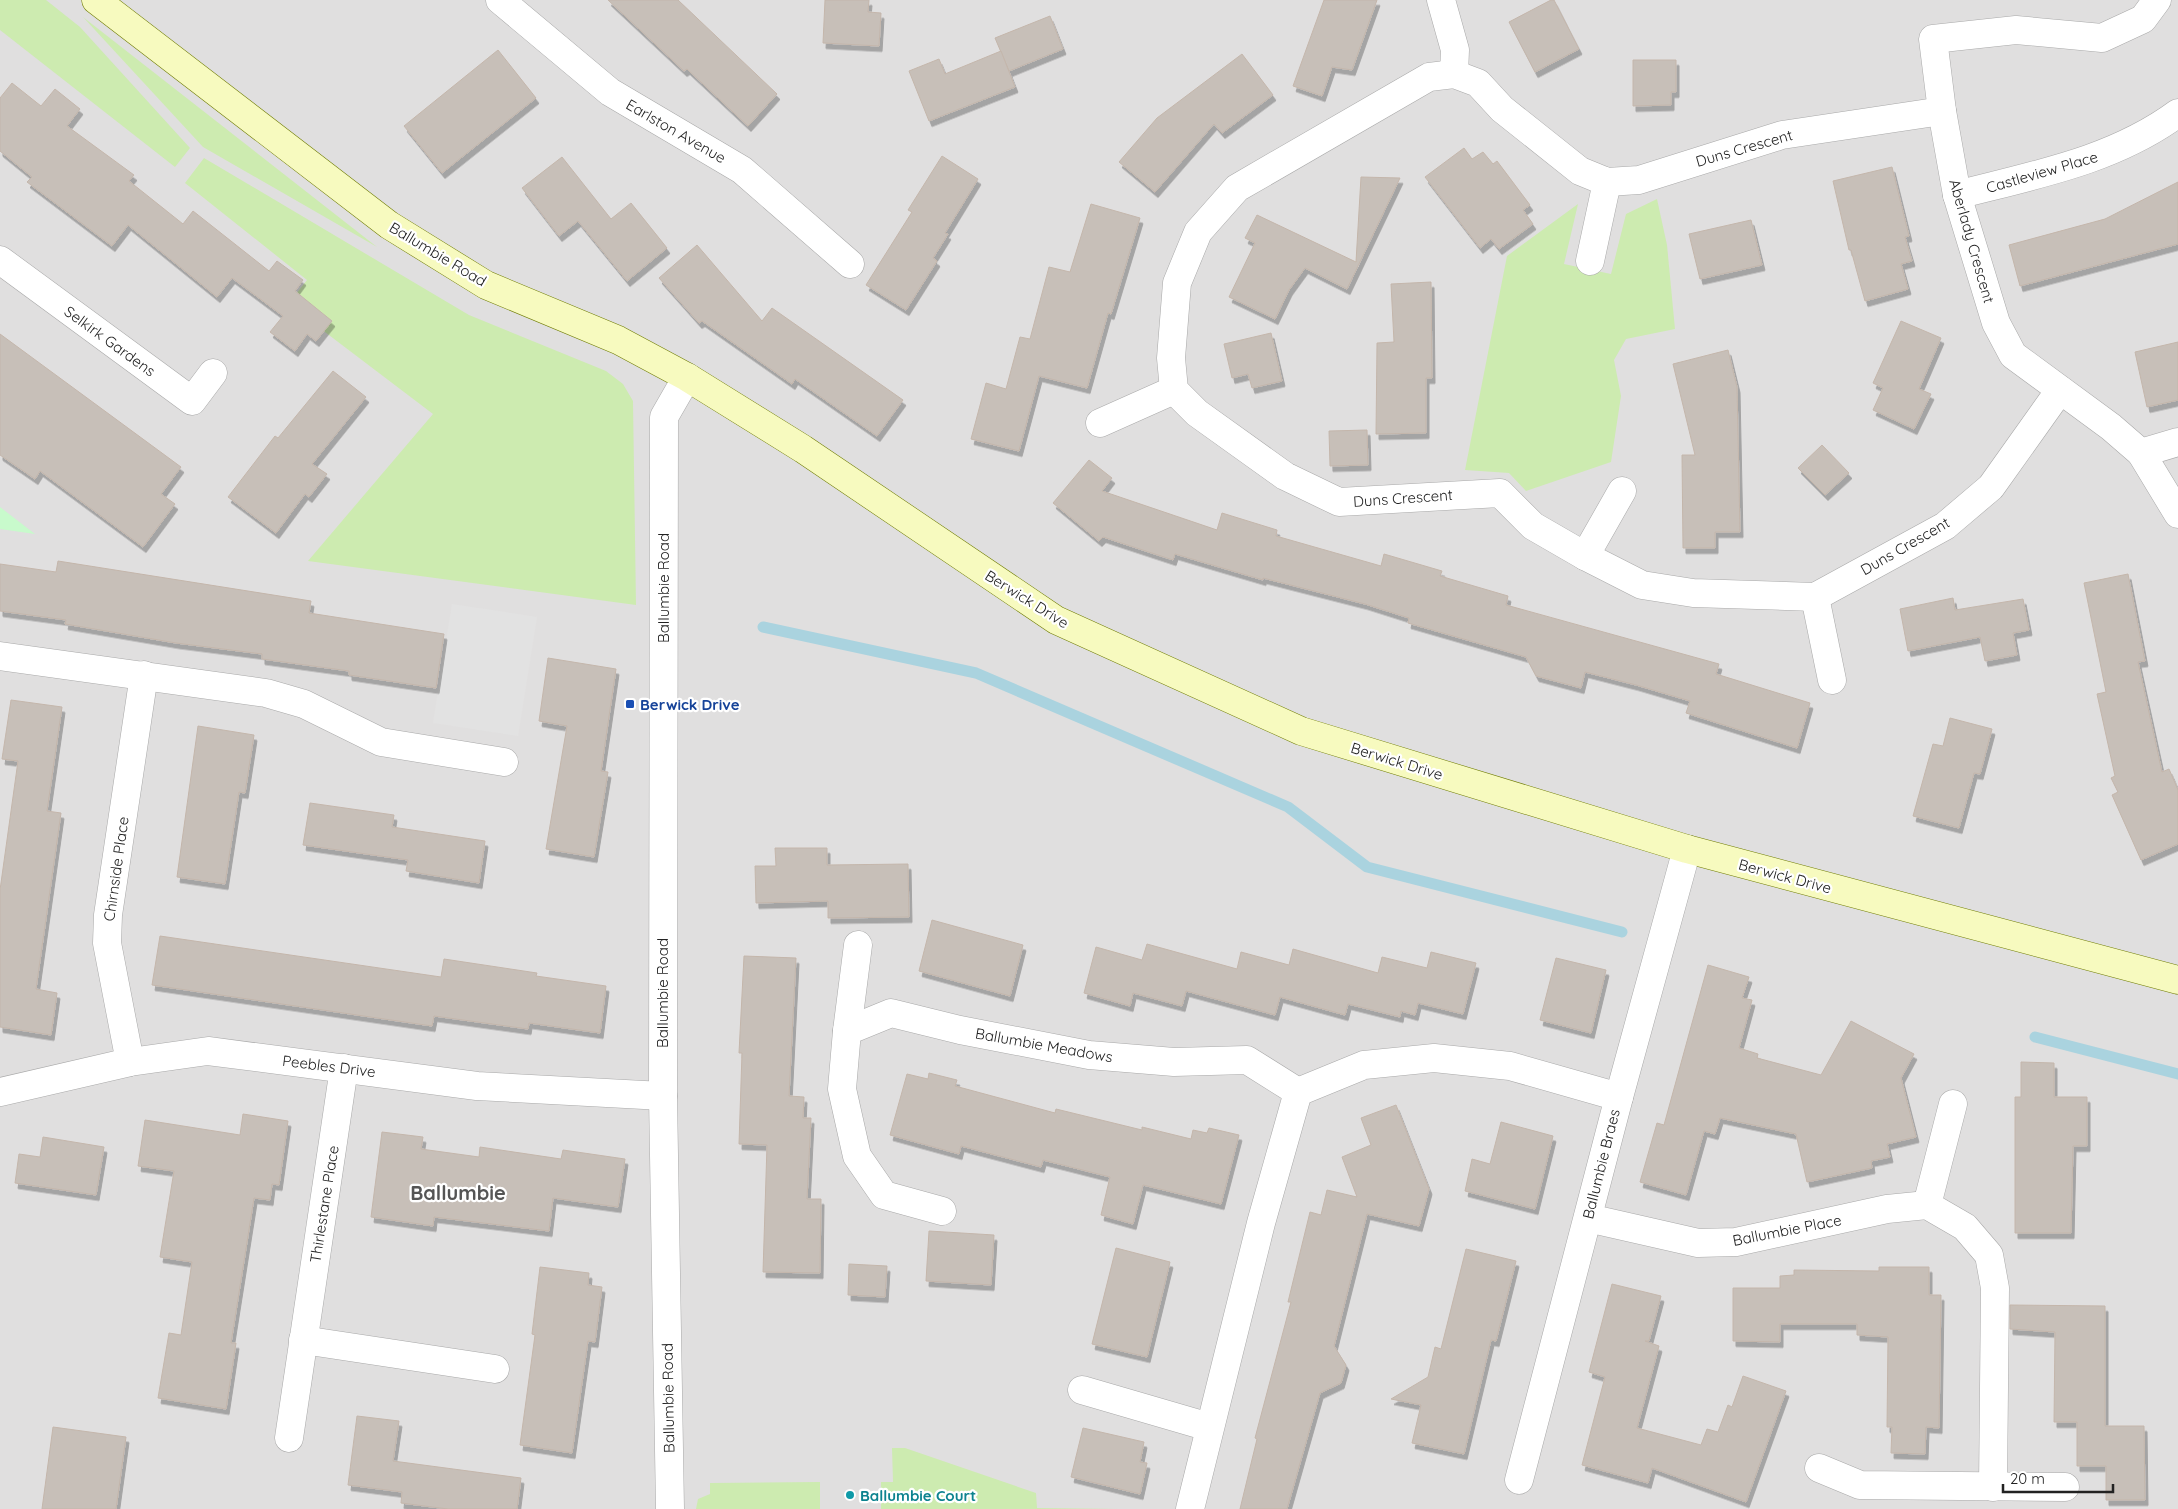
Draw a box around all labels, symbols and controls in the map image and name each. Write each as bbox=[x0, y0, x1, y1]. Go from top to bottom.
street label: Earlston Avenue bbox=[623, 95, 729, 167]
street label: Duns Crescent bbox=[1693, 125, 1795, 171]
street label: Castleview Place bbox=[1984, 147, 2100, 197]
street label: Aberlady Crescent bbox=[1945, 177, 1999, 305]
street label: Ballumbie Road bbox=[386, 218, 490, 290]
street label: Selkirk Gardens bbox=[61, 302, 159, 380]
street label: Duns Crescent bbox=[1353, 485, 1453, 511]
street label: Duns Crescent bbox=[1857, 513, 1953, 579]
street label: Ballumbie Road bbox=[654, 533, 673, 643]
street label: Berwick Drive bbox=[982, 566, 1072, 632]
place label: Berwick Drive bbox=[640, 695, 740, 714]
marker: Berwick Drive bbox=[624, 698, 636, 710]
street label: Berwick Drive bbox=[1349, 738, 1445, 784]
street label: Chirnside Place bbox=[99, 815, 133, 923]
street label: Berwick Drive bbox=[1737, 854, 1833, 898]
street label: Ballumbie Road bbox=[653, 938, 672, 1048]
street label: Ballumbie Meadows bbox=[974, 1024, 1114, 1066]
street label: Peebles Drive bbox=[281, 1051, 377, 1081]
street label: Ballumbie Braes bbox=[1578, 1107, 1624, 1221]
street label: Thirlestane Place bbox=[305, 1144, 343, 1264]
district label: Ballumbie bbox=[410, 1180, 506, 1205]
street label: Ballumbie Place bbox=[1731, 1210, 1843, 1250]
street label: Ballumbie Road bbox=[658, 1343, 678, 1453]
scale bar bbox=[2003, 1462, 2113, 1494]
text: 20 m bbox=[2010, 1469, 2045, 1488]
place label: Ballumbie Court bbox=[860, 1486, 976, 1505]
marker: Ballumbie Court bbox=[844, 1489, 856, 1501]

